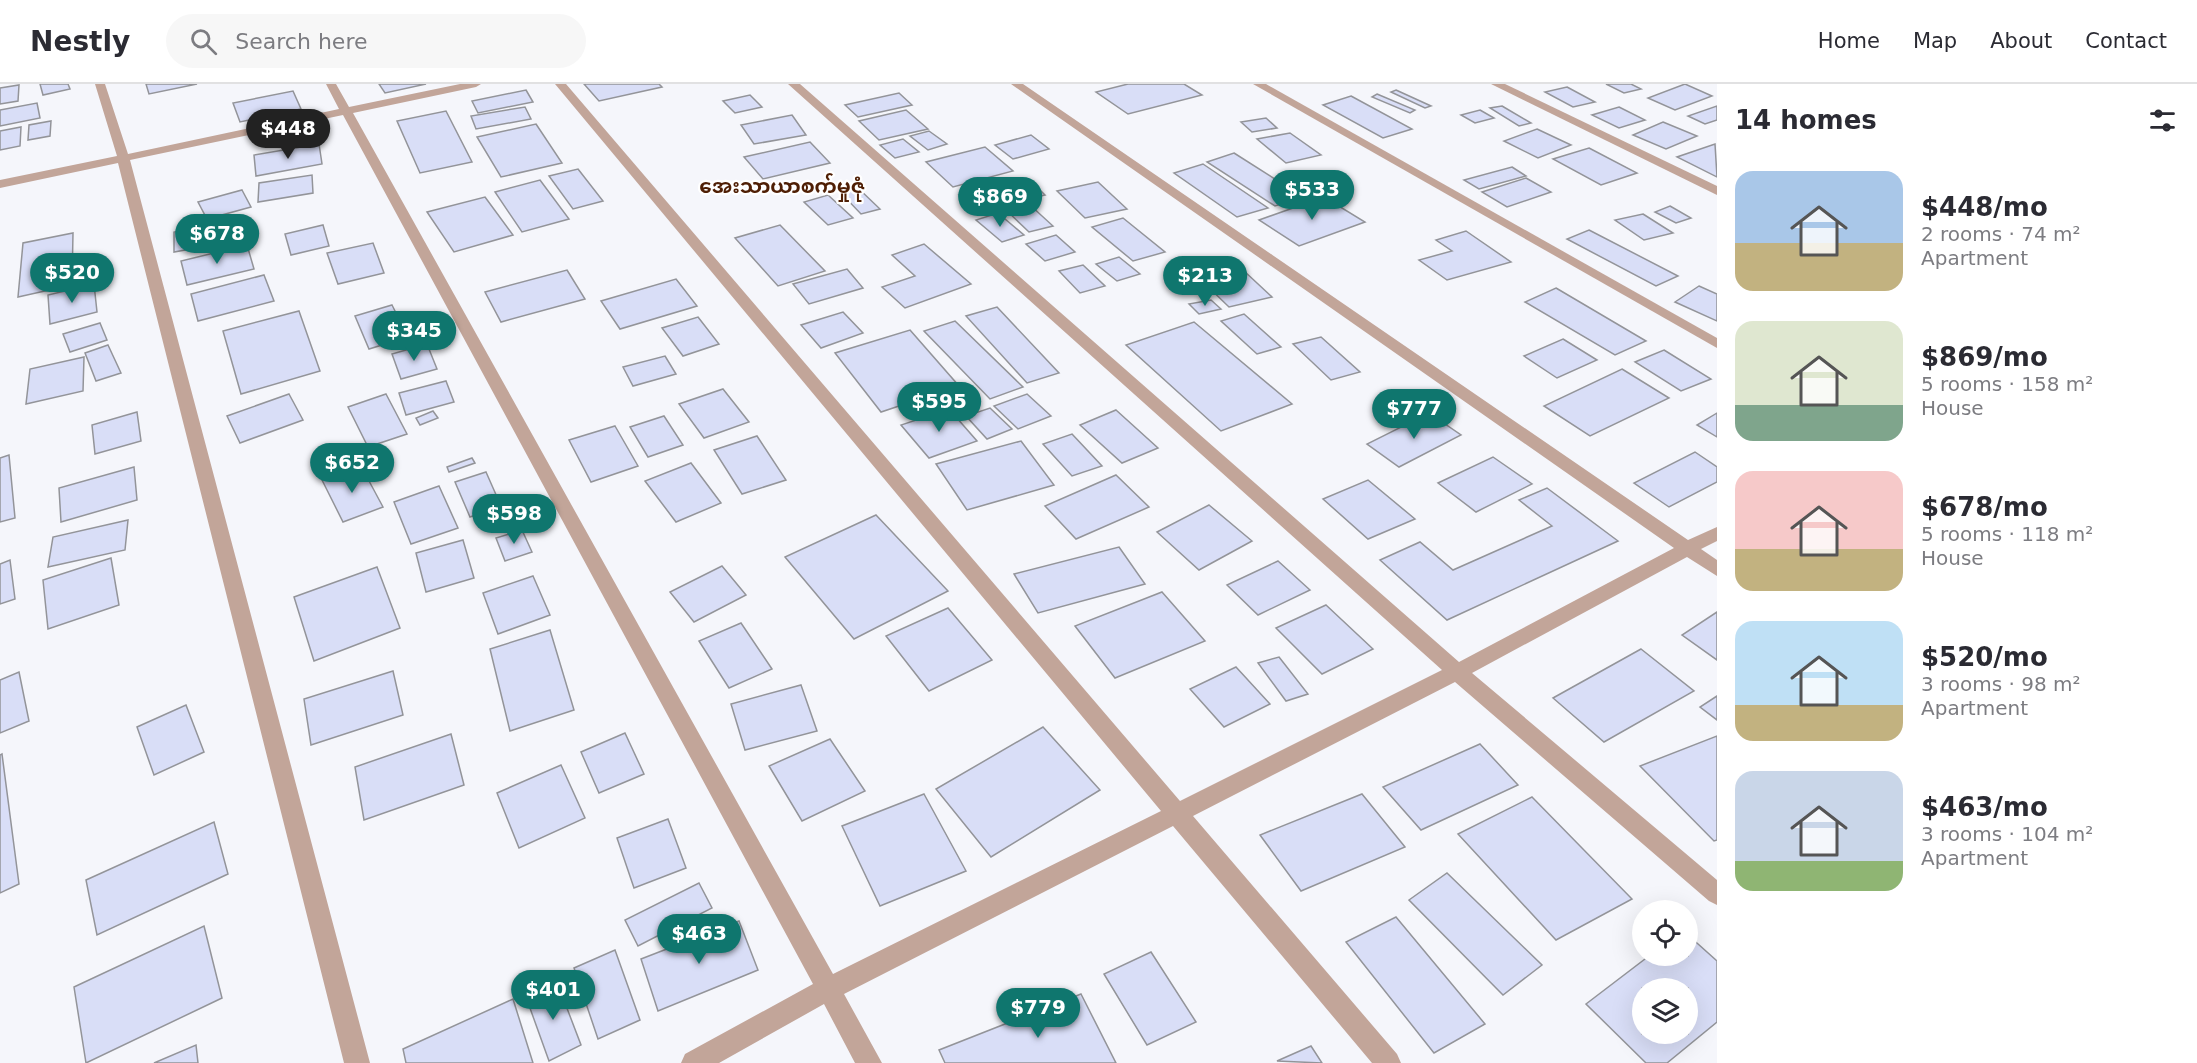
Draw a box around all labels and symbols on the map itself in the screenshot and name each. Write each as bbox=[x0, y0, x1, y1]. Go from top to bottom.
pin: $448 bbox=[252, 109, 324, 160]
pin: $533 bbox=[1276, 170, 1348, 221]
district label: အေးသာယာစက်မှုဇုံ bbox=[699, 173, 865, 202]
pin: $869 bbox=[964, 177, 1036, 228]
pin: $678 bbox=[181, 214, 253, 265]
pin: $520 bbox=[36, 253, 108, 304]
pin: $213 bbox=[1169, 256, 1241, 307]
pin: $345 bbox=[378, 311, 450, 362]
pin: $595 bbox=[903, 382, 975, 433]
pin: $777 bbox=[1378, 389, 1450, 440]
pin: $652 bbox=[316, 443, 388, 494]
pin: $598 bbox=[478, 494, 550, 545]
pin: $463 bbox=[663, 914, 735, 965]
pin: $401 bbox=[517, 970, 589, 1021]
pin: $779 bbox=[1002, 988, 1074, 1039]

